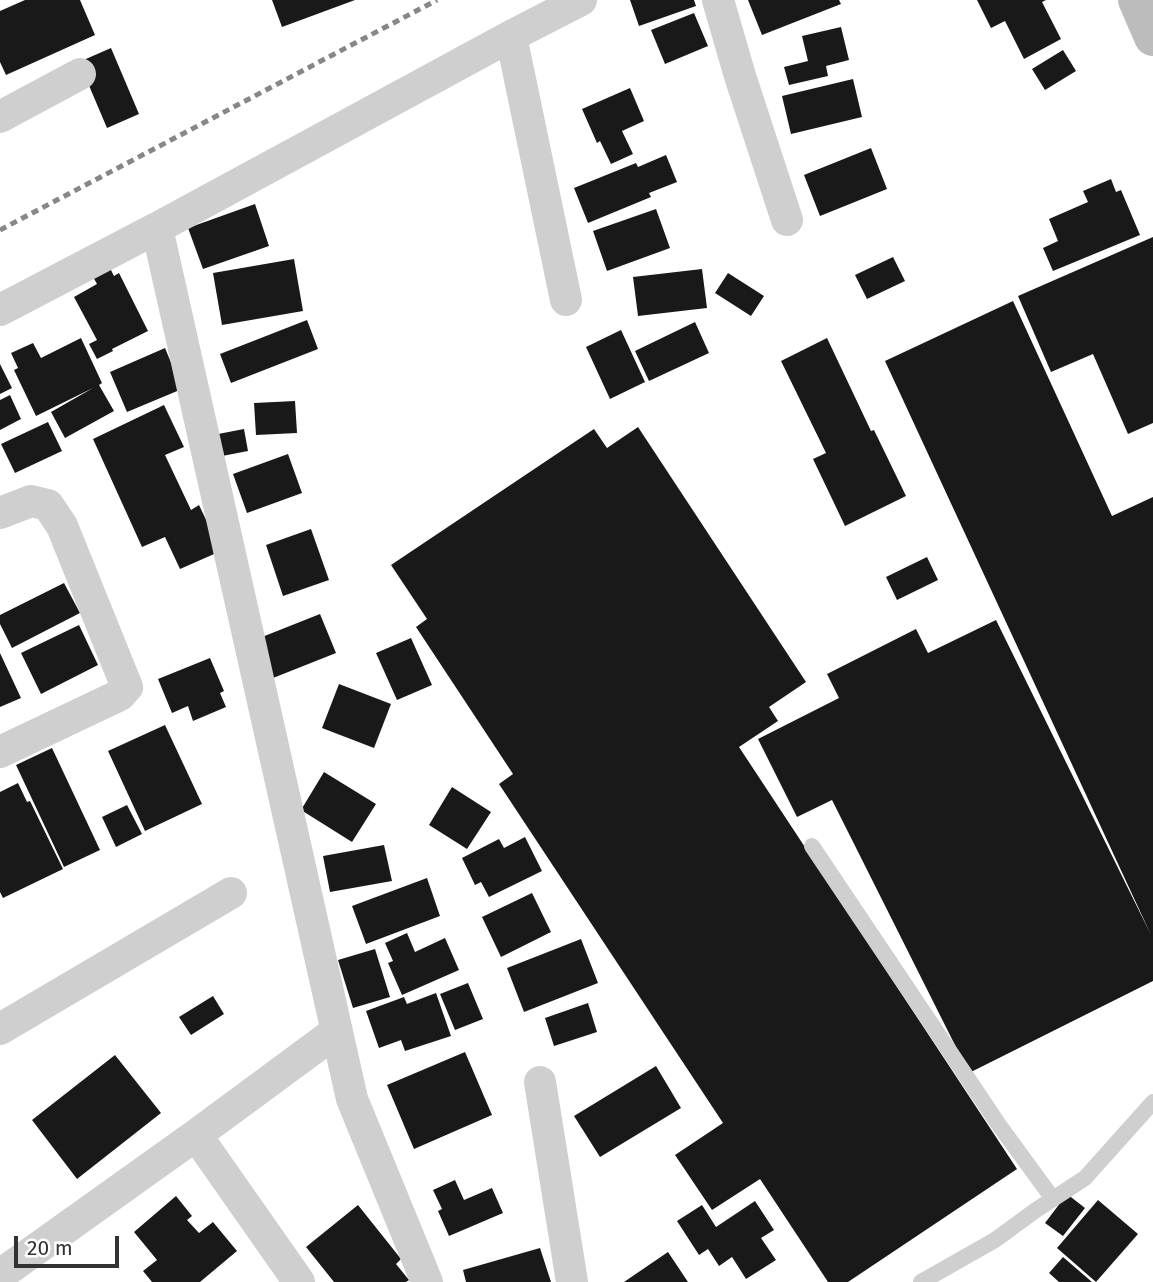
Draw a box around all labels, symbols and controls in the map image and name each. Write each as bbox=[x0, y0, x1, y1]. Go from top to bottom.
scale bar bbox=[18, 1222, 122, 1266]
text: 20 m bbox=[27, 1235, 73, 1261]

